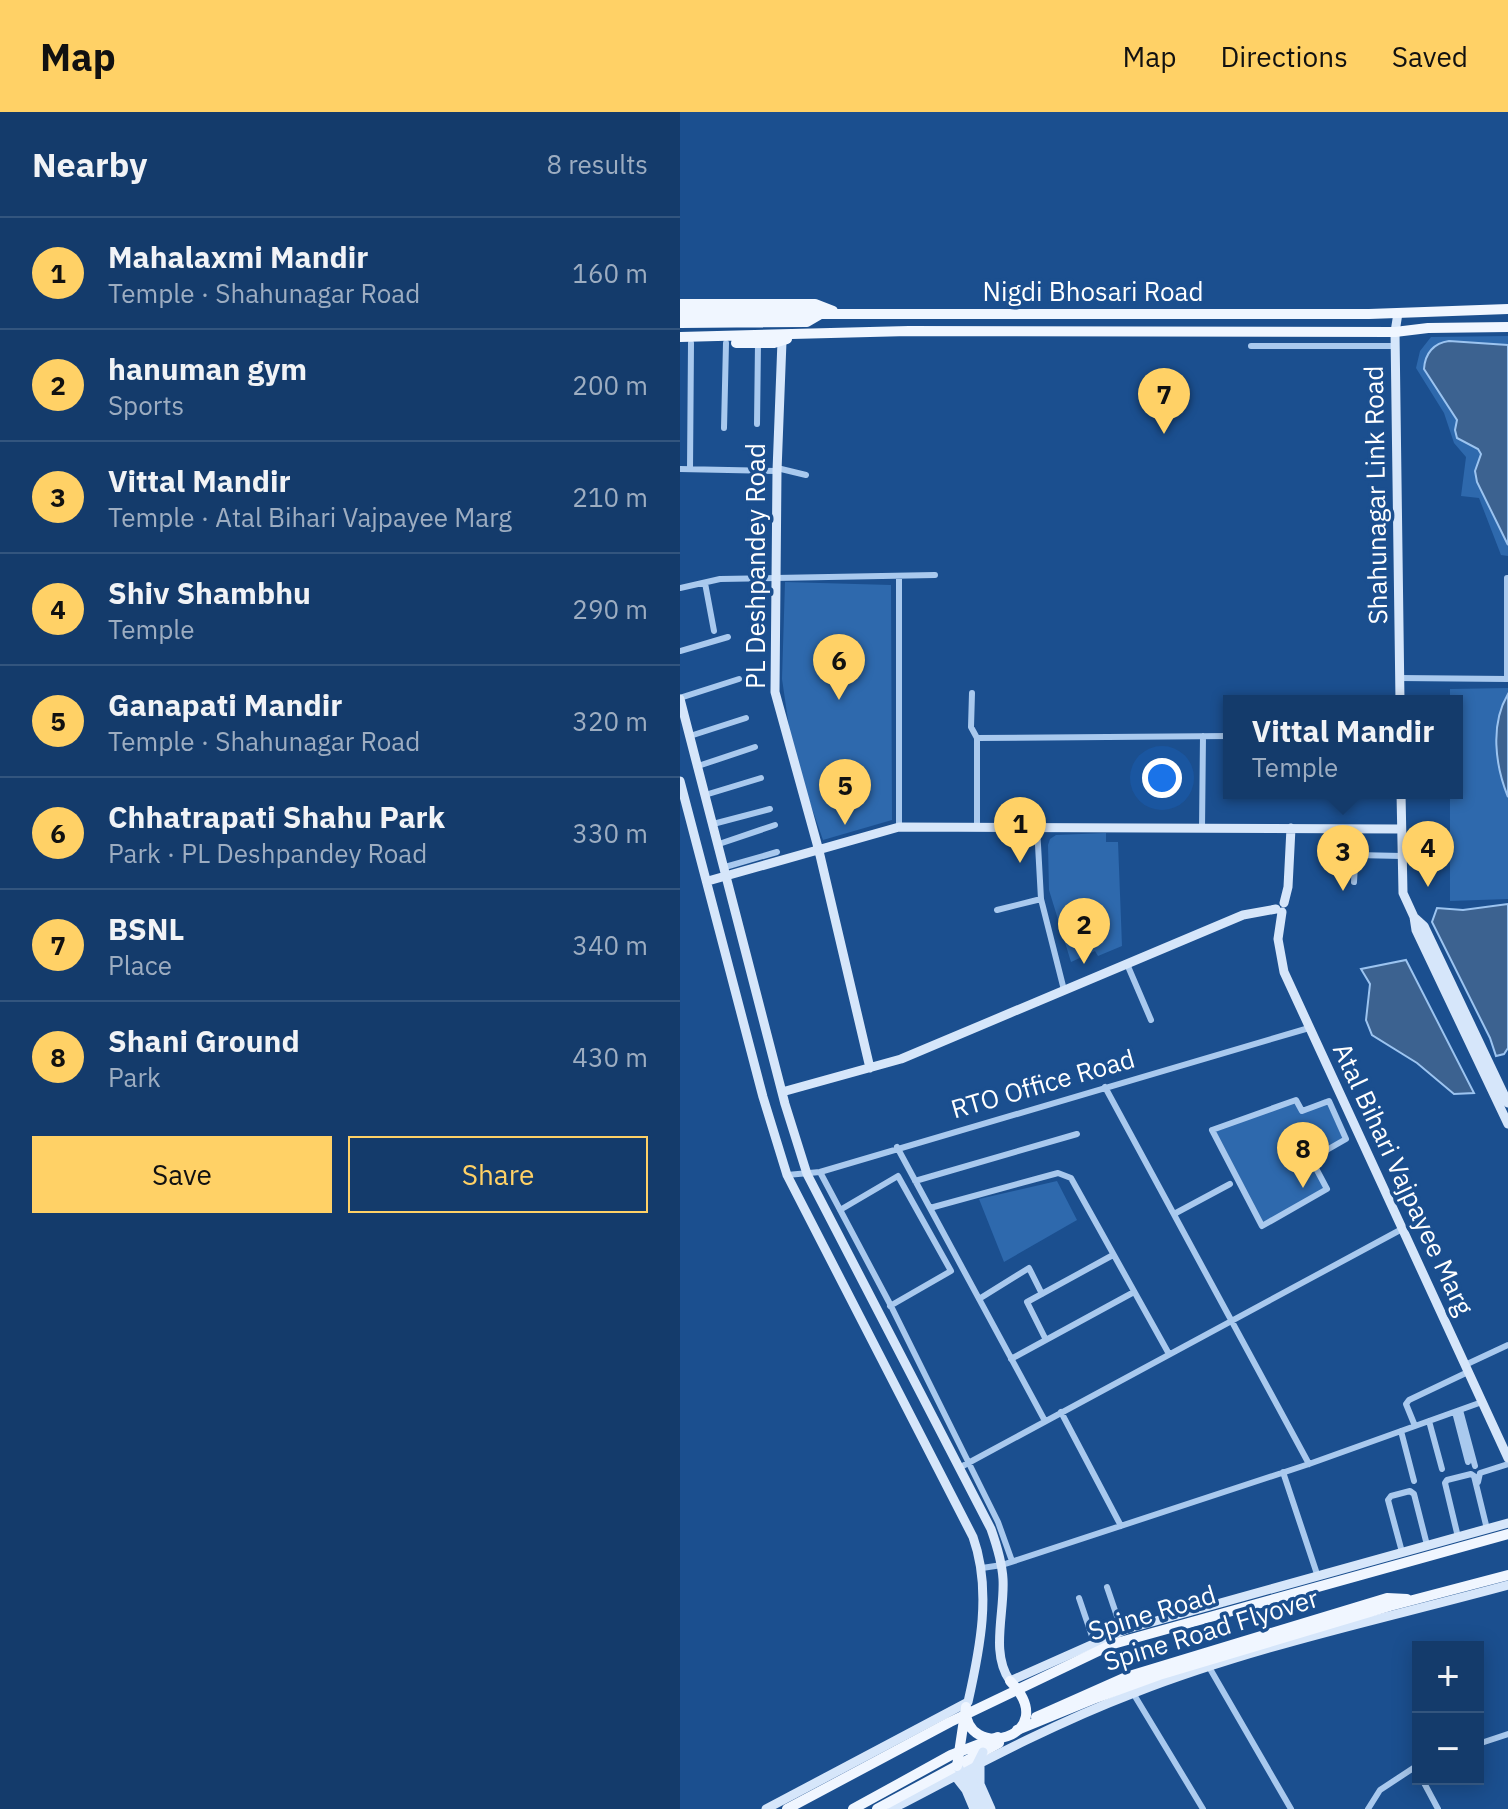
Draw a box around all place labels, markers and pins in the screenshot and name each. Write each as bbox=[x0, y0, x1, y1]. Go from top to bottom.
pin: 7 bbox=[1138, 368, 1190, 434]
pin: 6 bbox=[813, 634, 865, 700]
pin: 5 bbox=[819, 759, 871, 825]
pin: 1 bbox=[994, 797, 1046, 863]
pin: 4 bbox=[1402, 821, 1454, 887]
pin: 3 bbox=[1317, 825, 1369, 891]
pin: 2 bbox=[1058, 898, 1110, 964]
pin: 8 bbox=[1277, 1122, 1329, 1188]

